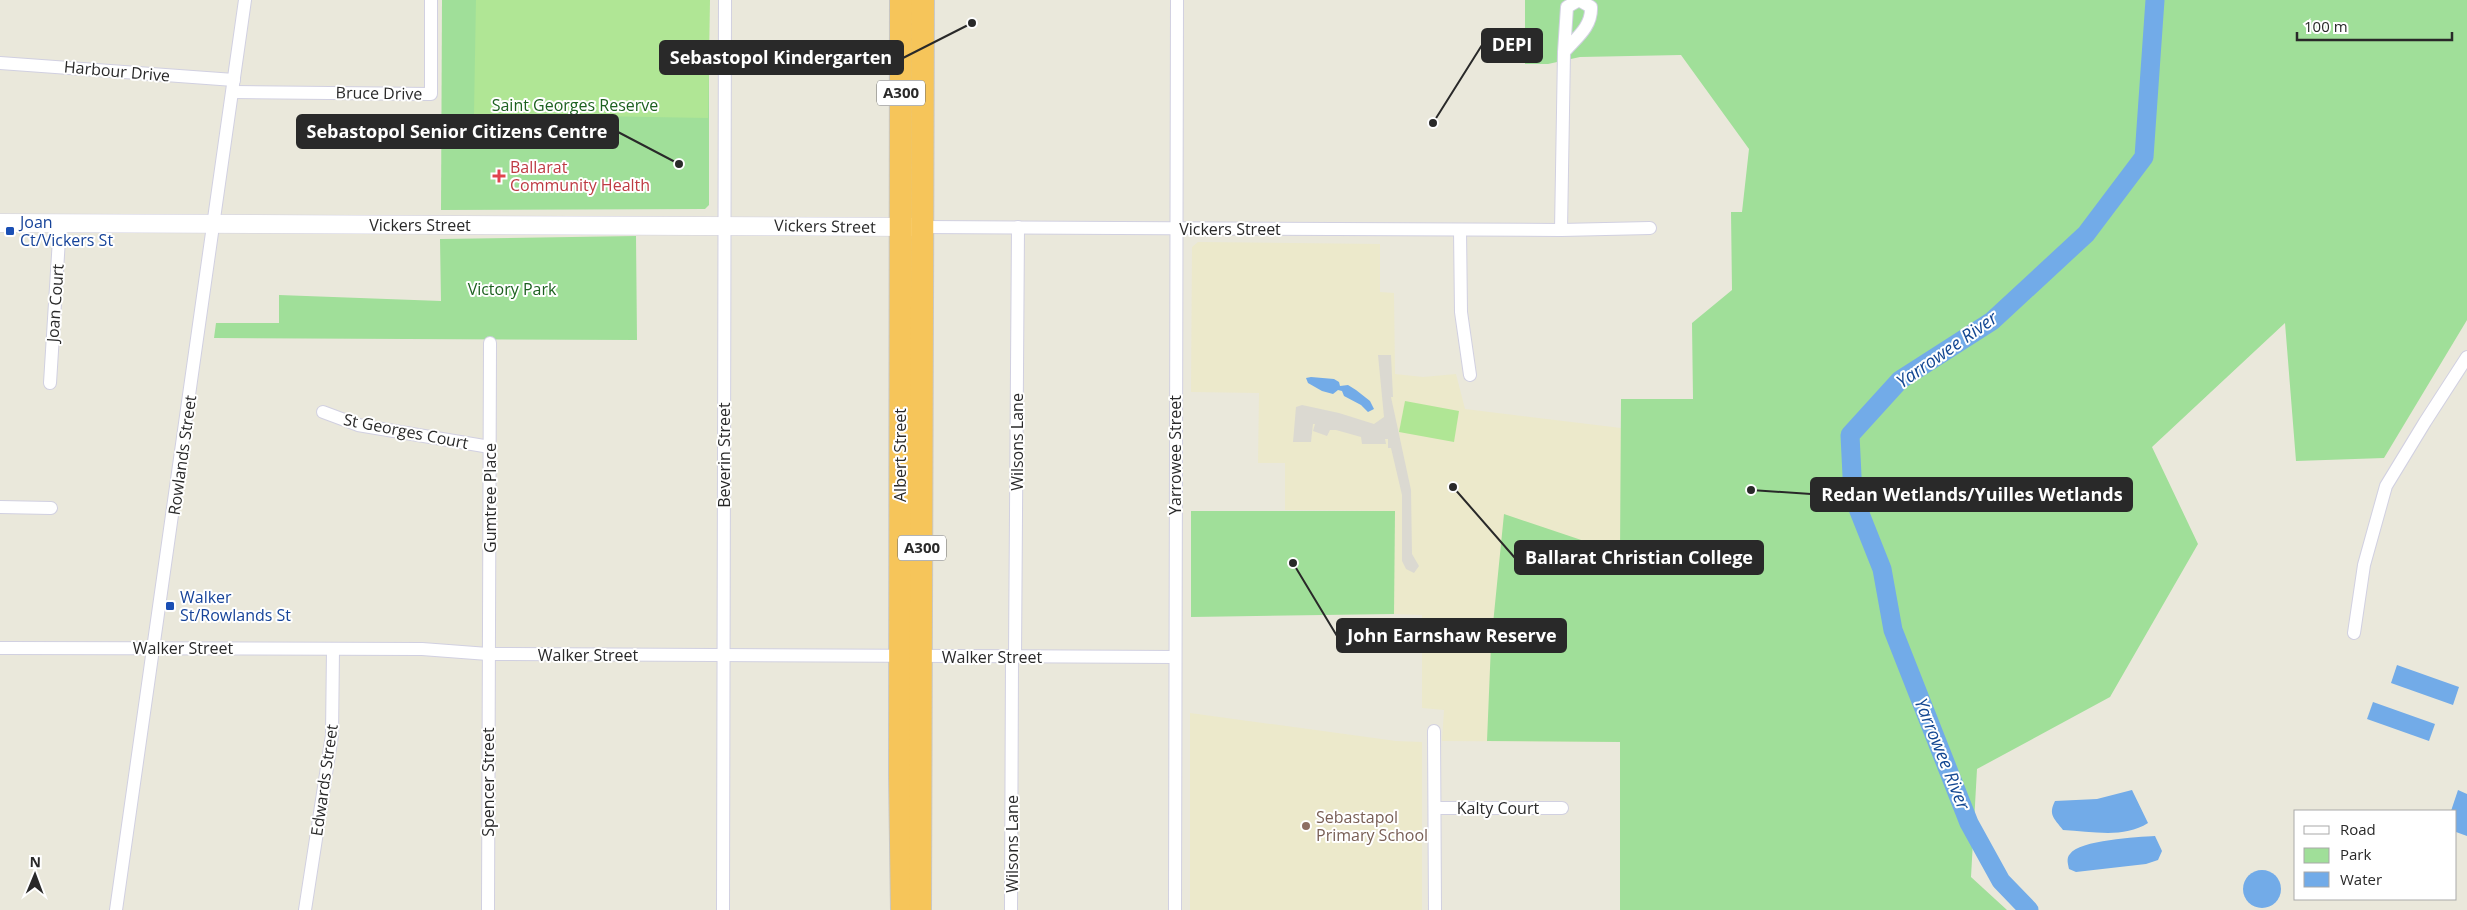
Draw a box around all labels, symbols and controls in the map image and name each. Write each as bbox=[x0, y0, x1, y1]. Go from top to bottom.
scale bar bbox=[2297, 10, 2452, 42]
text: 100 m bbox=[2304, 16, 2348, 36]
callout: DEPI bbox=[1482, 29, 1542, 62]
text: DEPI bbox=[1492, 32, 1532, 56]
callout: Sebastopol Kindergarten bbox=[660, 41, 903, 74]
text: Sebastopol Kindergarten bbox=[670, 45, 892, 69]
street label: Harbour Drive bbox=[63, 55, 171, 87]
road number: A300 bbox=[877, 80, 925, 106]
street label: Bruce Drive bbox=[335, 81, 423, 105]
park label: Saint Georges Reserve bbox=[492, 94, 658, 116]
callout: Sebastopol Senior Citizens Centre bbox=[297, 115, 618, 148]
text: Sebastopol Senior Citizens Centre bbox=[307, 119, 607, 143]
place label: Ballarat Community Health bbox=[510, 156, 650, 196]
marker: Ballarat Community Health bbox=[492, 169, 506, 183]
place label: Joan Ct/Vickers St bbox=[18, 211, 113, 251]
street label: Vickers Street bbox=[369, 214, 471, 236]
street label: Vickers Street bbox=[774, 214, 876, 238]
street label: Vickers Street bbox=[1179, 218, 1281, 240]
marker: Joan Ct/Vickers St bbox=[4, 225, 16, 237]
street label: Joan Court bbox=[41, 263, 69, 345]
park label: Victory Park bbox=[468, 278, 557, 300]
water label: Yarrowee River bbox=[1891, 305, 2003, 393]
street label: Rowlands Street bbox=[163, 393, 201, 516]
street label: Wilsons Lane bbox=[1006, 393, 1028, 491]
street label: Yarrowee Street bbox=[1164, 395, 1186, 515]
street label: Beverin Street bbox=[713, 402, 735, 508]
street label: St Georges Court bbox=[342, 408, 471, 454]
street label: Albert Street bbox=[889, 408, 911, 502]
street label: Gumtree Place bbox=[479, 443, 501, 553]
callout: Redan Wetlands/Yuilles Wetlands bbox=[1811, 478, 2132, 511]
text: Redan Wetlands/Yuilles Wetlands bbox=[1821, 482, 2123, 506]
road number: A300 bbox=[898, 536, 946, 560]
callout: Ballarat Christian College bbox=[1515, 541, 1763, 574]
text: Ballarat Christian College bbox=[1525, 545, 1753, 569]
place label: Walker St/Rowlands St bbox=[180, 586, 291, 626]
marker: Walker St/Rowlands St bbox=[164, 600, 176, 612]
callout: John Earnshaw Reserve bbox=[1337, 619, 1566, 652]
text: John Earnshaw Reserve bbox=[1345, 623, 1557, 647]
street label: Walker Street bbox=[133, 637, 234, 659]
street label: Walker Street bbox=[538, 644, 639, 666]
street label: Walker Street bbox=[942, 646, 1043, 668]
water label: Yarrowee River bbox=[1910, 694, 1977, 814]
street label: Edwards Street bbox=[305, 722, 343, 837]
street label: Spencer Street bbox=[477, 727, 499, 837]
street label: Wilsons Lane bbox=[1001, 795, 1023, 893]
street label: Kalty Court bbox=[1457, 797, 1539, 819]
place label: Sebastapol Primary School bbox=[1316, 806, 1428, 846]
legend bbox=[2294, 810, 2457, 900]
text: Road bbox=[2340, 819, 2376, 839]
marker: Sebastapol Primary School bbox=[1300, 820, 1312, 832]
text: Park bbox=[2340, 844, 2371, 864]
north arrow bbox=[10, 850, 60, 900]
text: N bbox=[29, 852, 41, 871]
text: Water bbox=[2340, 869, 2382, 889]

